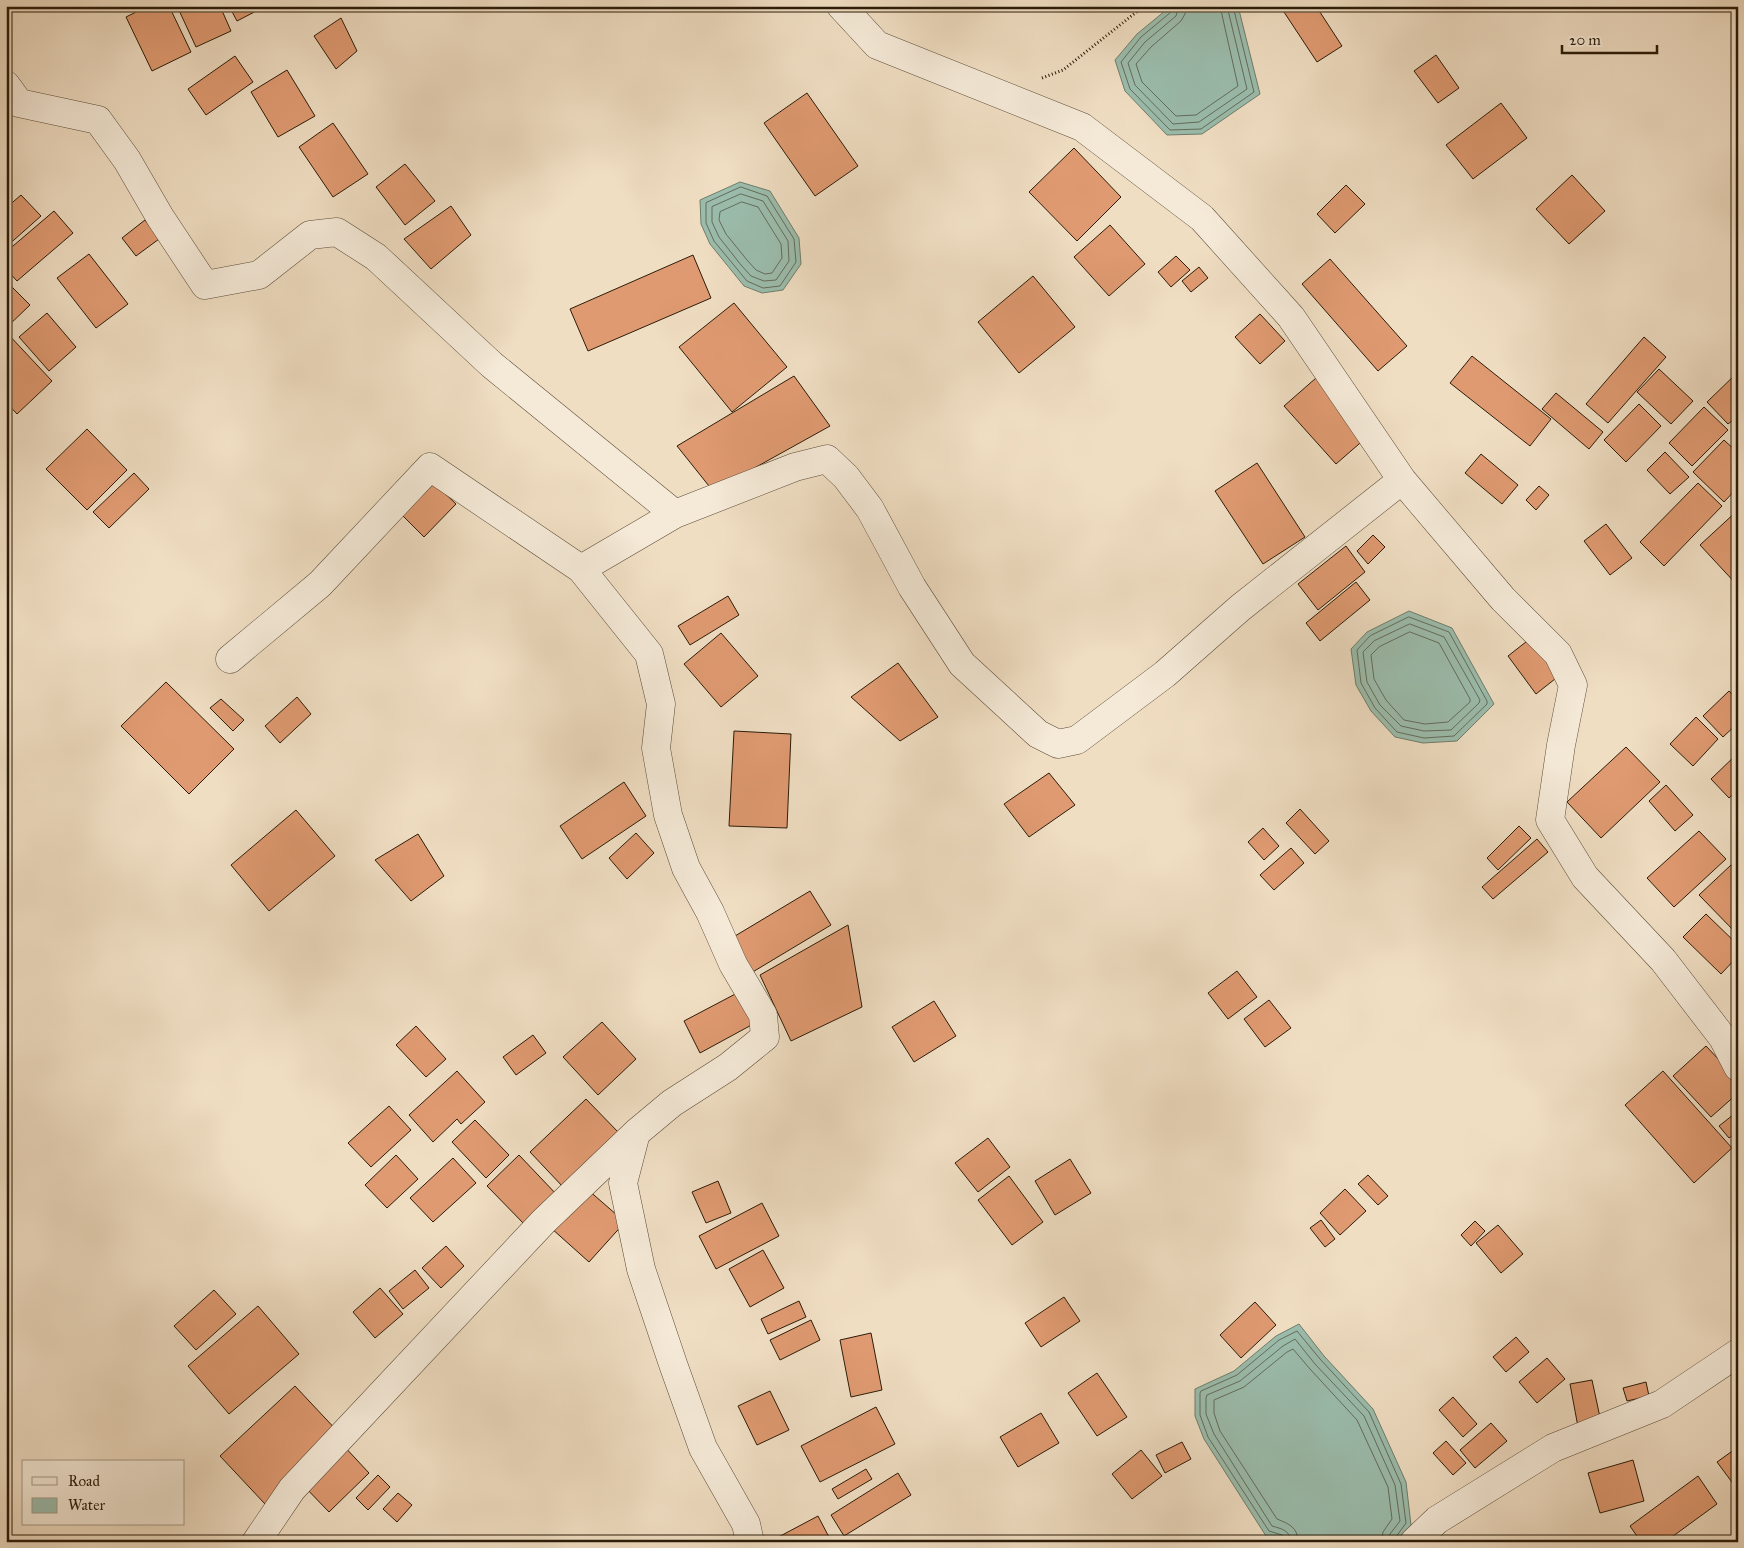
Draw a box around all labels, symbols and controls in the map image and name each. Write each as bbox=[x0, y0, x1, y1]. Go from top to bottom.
scale bar bbox=[1562, 22, 1656, 54]
text: 20 m bbox=[1569, 31, 1601, 49]
legend bbox=[22, 1460, 185, 1526]
text: Road bbox=[68, 1472, 100, 1490]
text: Water bbox=[68, 1496, 105, 1514]

